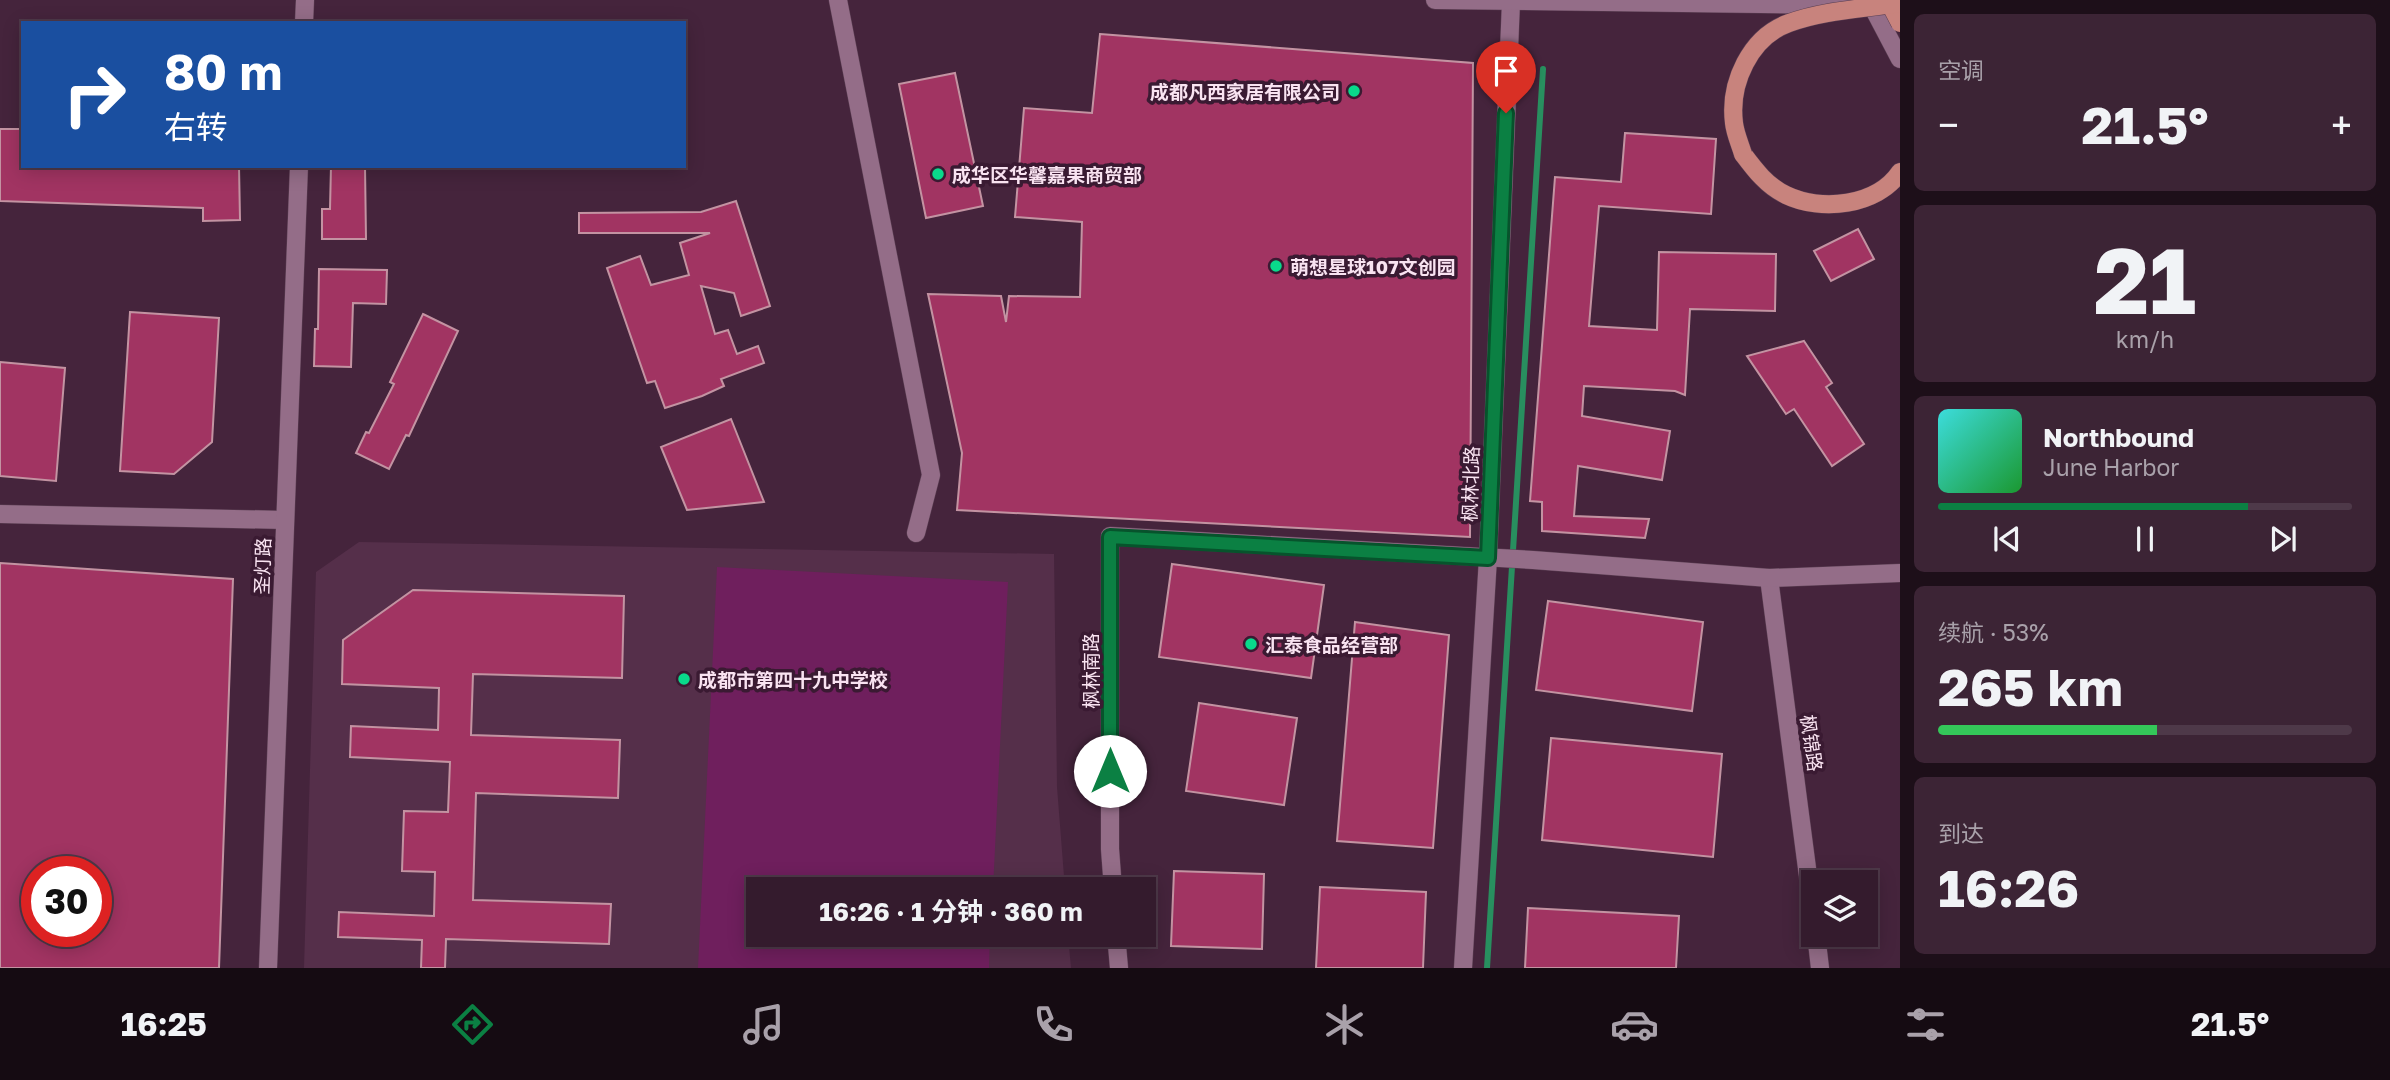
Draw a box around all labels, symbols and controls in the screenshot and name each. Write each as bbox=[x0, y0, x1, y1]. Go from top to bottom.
pin bbox=[1476, 41, 1536, 113]
text: 80 m bbox=[164, 42, 282, 101]
icon: right bbox=[49, 49, 140, 140]
icon: arrive bbox=[1487, 52, 1525, 90]
text: 空调 bbox=[1938, 56, 1984, 84]
place label: 成都凡西家居有限公司 bbox=[1150, 80, 1340, 103]
marker: 成都凡西家居有限公司 bbox=[1346, 83, 1362, 99]
text: 21.5° bbox=[2081, 93, 2209, 155]
text: − bbox=[1938, 102, 1959, 147]
text: + bbox=[2331, 102, 2352, 147]
text: 右转 bbox=[164, 108, 228, 146]
place label: 成华区华馨嘉果商贸部 bbox=[952, 163, 1142, 186]
marker: 成华区华馨嘉果商贸部 bbox=[930, 166, 946, 182]
text: 21 bbox=[2094, 225, 2196, 334]
place label: 萌想星球107文创园 bbox=[1290, 255, 1456, 278]
marker: 萌想星球107文创园 bbox=[1268, 258, 1284, 274]
text: km/h bbox=[2116, 325, 2174, 353]
text: Northbound bbox=[2043, 422, 2194, 453]
street label: 枫林北路 bbox=[1457, 446, 1483, 522]
text: June Harbor bbox=[2043, 453, 2179, 481]
icon: previous bbox=[1988, 520, 2026, 558]
icon: pause bbox=[2126, 520, 2164, 558]
icon: next bbox=[2264, 520, 2302, 558]
street label: 圣灯路 bbox=[250, 537, 274, 595]
text: 续航 · 53% bbox=[1938, 618, 2049, 646]
street label: 枫林南路 bbox=[1079, 633, 1102, 709]
place label: 汇泰食品经营部 bbox=[1265, 633, 1398, 656]
marker: 汇泰食品经营部 bbox=[1243, 636, 1259, 652]
text: 265 km bbox=[1938, 655, 2123, 717]
place label: 成都市第四十九中学校 bbox=[698, 668, 888, 691]
marker: 成都市第四十九中学校 bbox=[676, 671, 692, 687]
street label: 枫锦路 bbox=[1797, 713, 1827, 773]
position arrow bbox=[1073, 734, 1147, 808]
text: 到达 bbox=[1938, 819, 1984, 847]
speed limit sign: 30 bbox=[21, 856, 112, 947]
text: 16:26 bbox=[1938, 856, 2079, 918]
map controls bbox=[1801, 870, 1878, 947]
button: layers bbox=[1801, 870, 1878, 947]
text: 16:26 · 1 分钟 · 360 m bbox=[819, 896, 1083, 927]
icon: directions bbox=[448, 1000, 497, 1049]
icon: music bbox=[739, 1000, 788, 1049]
icon: phone bbox=[1029, 1000, 1078, 1049]
icon: climate bbox=[1320, 1000, 1369, 1049]
icon: car bbox=[1610, 1000, 1659, 1049]
icon: filters bbox=[1901, 1000, 1950, 1049]
text: 16:25 bbox=[121, 1005, 207, 1043]
text: 21.5° bbox=[2191, 1005, 2269, 1043]

